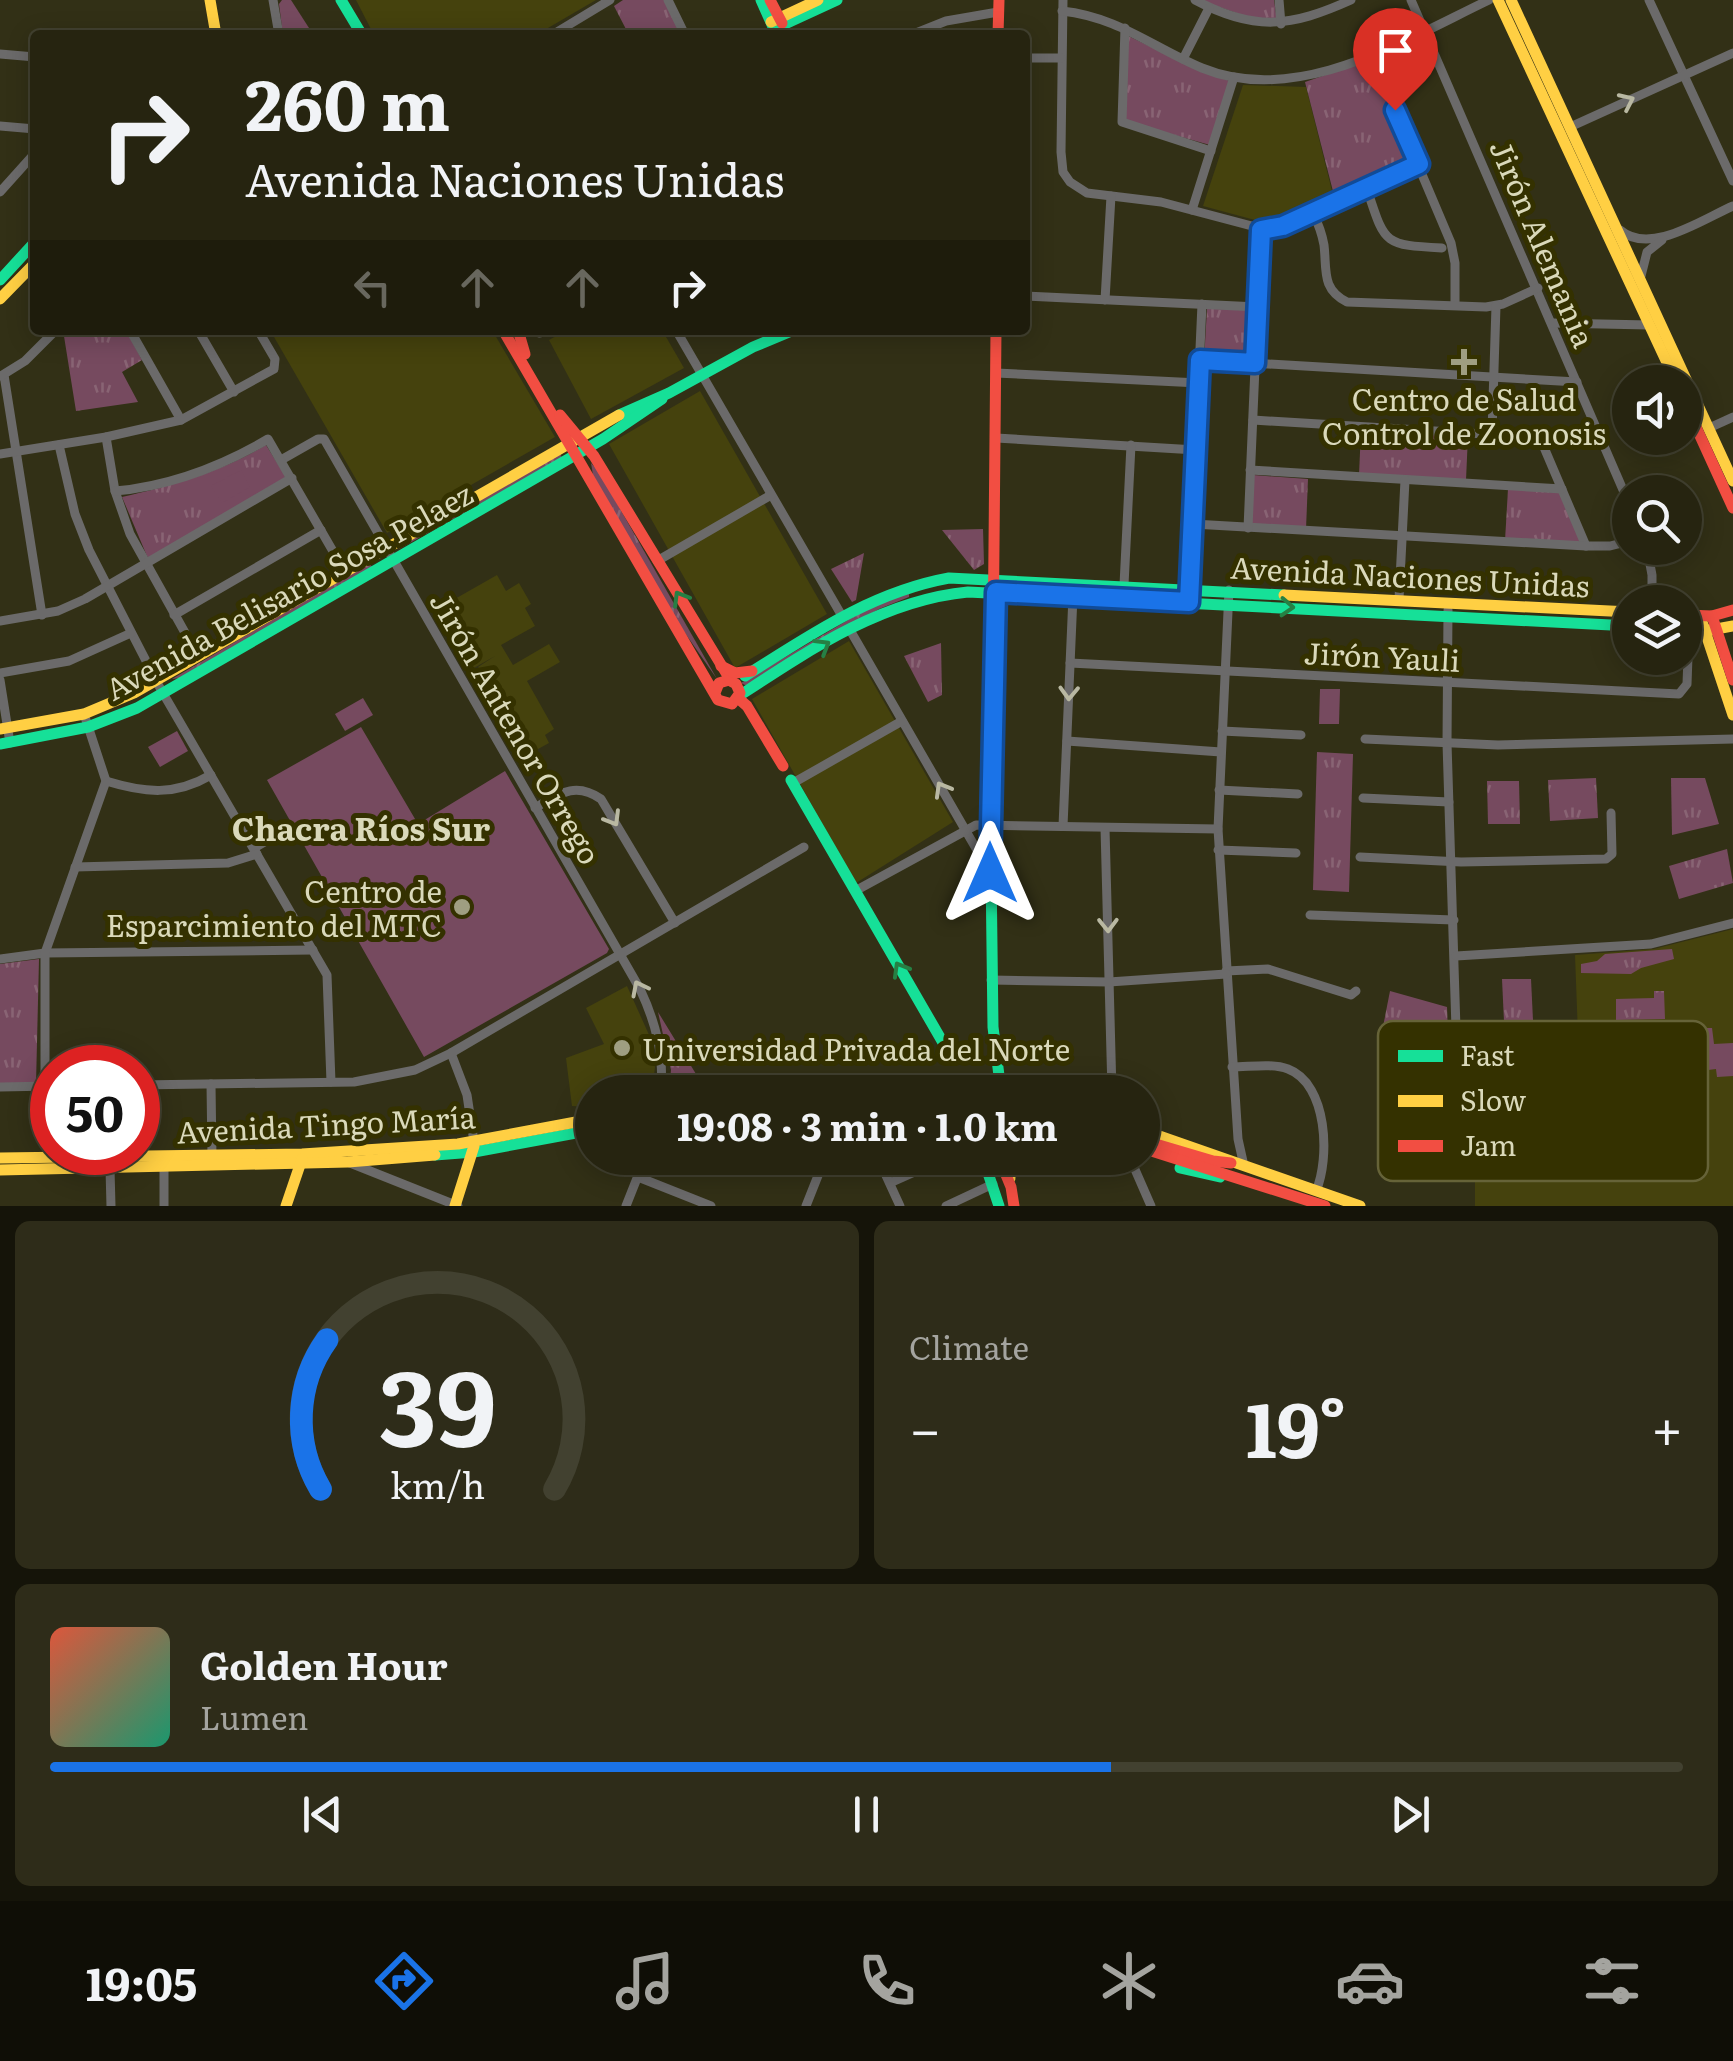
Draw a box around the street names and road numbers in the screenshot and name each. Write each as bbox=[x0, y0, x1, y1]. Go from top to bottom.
street label: Jirón Alemania bbox=[1480, 132, 1608, 354]
street label: Avenida Belisario Sosa Pelaez bbox=[96, 470, 480, 710]
street label: Avenida Naciones Unidas bbox=[1229, 544, 1591, 606]
street label: Jirón Antenor Orrego bbox=[421, 582, 613, 872]
street label: Jirón Yauli bbox=[1303, 629, 1461, 681]
street label: Avenida Tingo María bbox=[175, 1093, 477, 1153]

